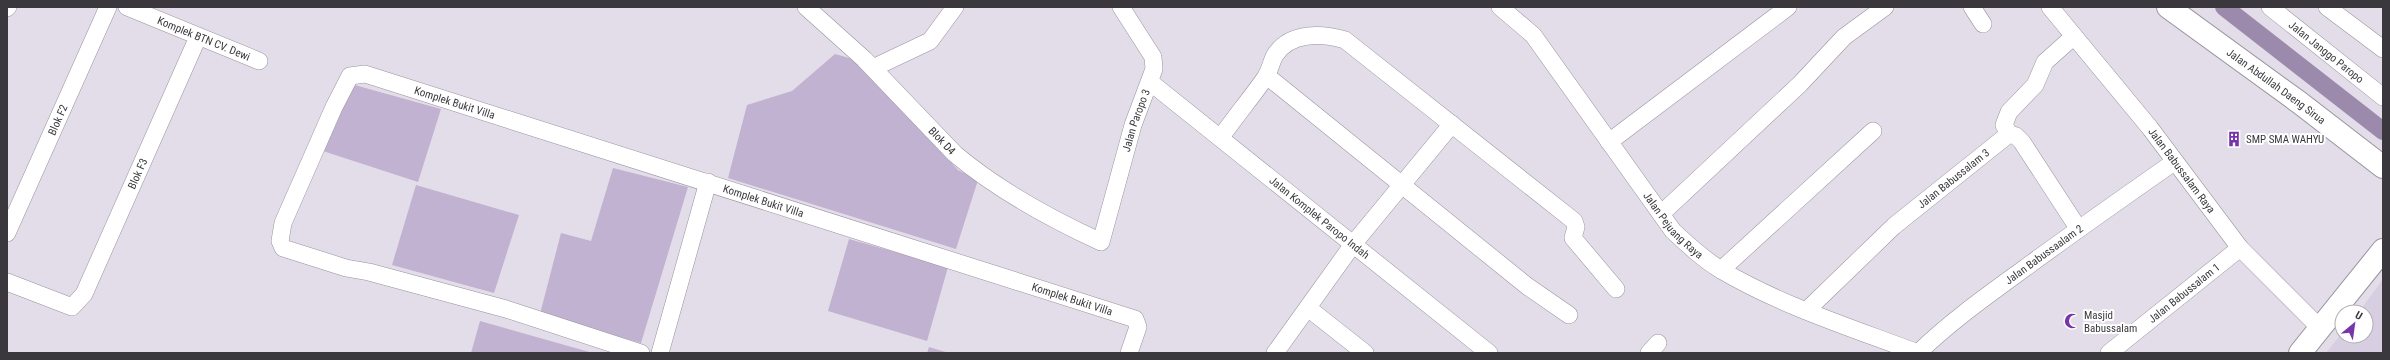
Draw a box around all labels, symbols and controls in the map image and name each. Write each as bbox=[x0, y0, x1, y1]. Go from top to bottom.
street label: Komplek BTN CV. Dewi bbox=[156, 14, 252, 63]
street label: Jalan Janggo Paropo bbox=[2286, 18, 2367, 86]
street label: Jalan Abdullah Daeng Sirua bbox=[2224, 45, 2328, 127]
street label: Komplek Bukit Villa bbox=[413, 84, 497, 121]
street label: Jalan Paropo 3 bbox=[1120, 87, 1152, 153]
street label: Blok F2 bbox=[45, 102, 70, 137]
street label: Blok D4 bbox=[926, 124, 959, 158]
street label: Jalan Babussalam Raya bbox=[2146, 125, 2218, 216]
building icon: SMP SMA WAHYU bbox=[2225, 130, 2243, 148]
place label: SMP SMA WAHYU bbox=[2246, 133, 2324, 146]
street label: Jalan Babussalam 3 bbox=[1915, 146, 1992, 211]
street label: Blok F3 bbox=[125, 156, 150, 191]
street label: Jalan Komplek Paropo Indah bbox=[1267, 174, 1372, 261]
street label: Komplek Bukit Villa bbox=[721, 182, 805, 220]
street label: Jalan Pejuang Raya bbox=[1641, 189, 1706, 261]
street label: Jalan Babussaalam 2 bbox=[2002, 222, 2085, 287]
street label: Jalan Babussalam 1 bbox=[2146, 260, 2222, 325]
street label: Komplek Bukit Villa bbox=[1030, 280, 1114, 318]
north arrow bbox=[2334, 304, 2374, 344]
text: U bbox=[2353, 308, 2365, 323]
place label: Masjid Babussalam bbox=[2084, 309, 2137, 335]
mosque icon: Masjid Babussalam bbox=[2063, 312, 2081, 330]

